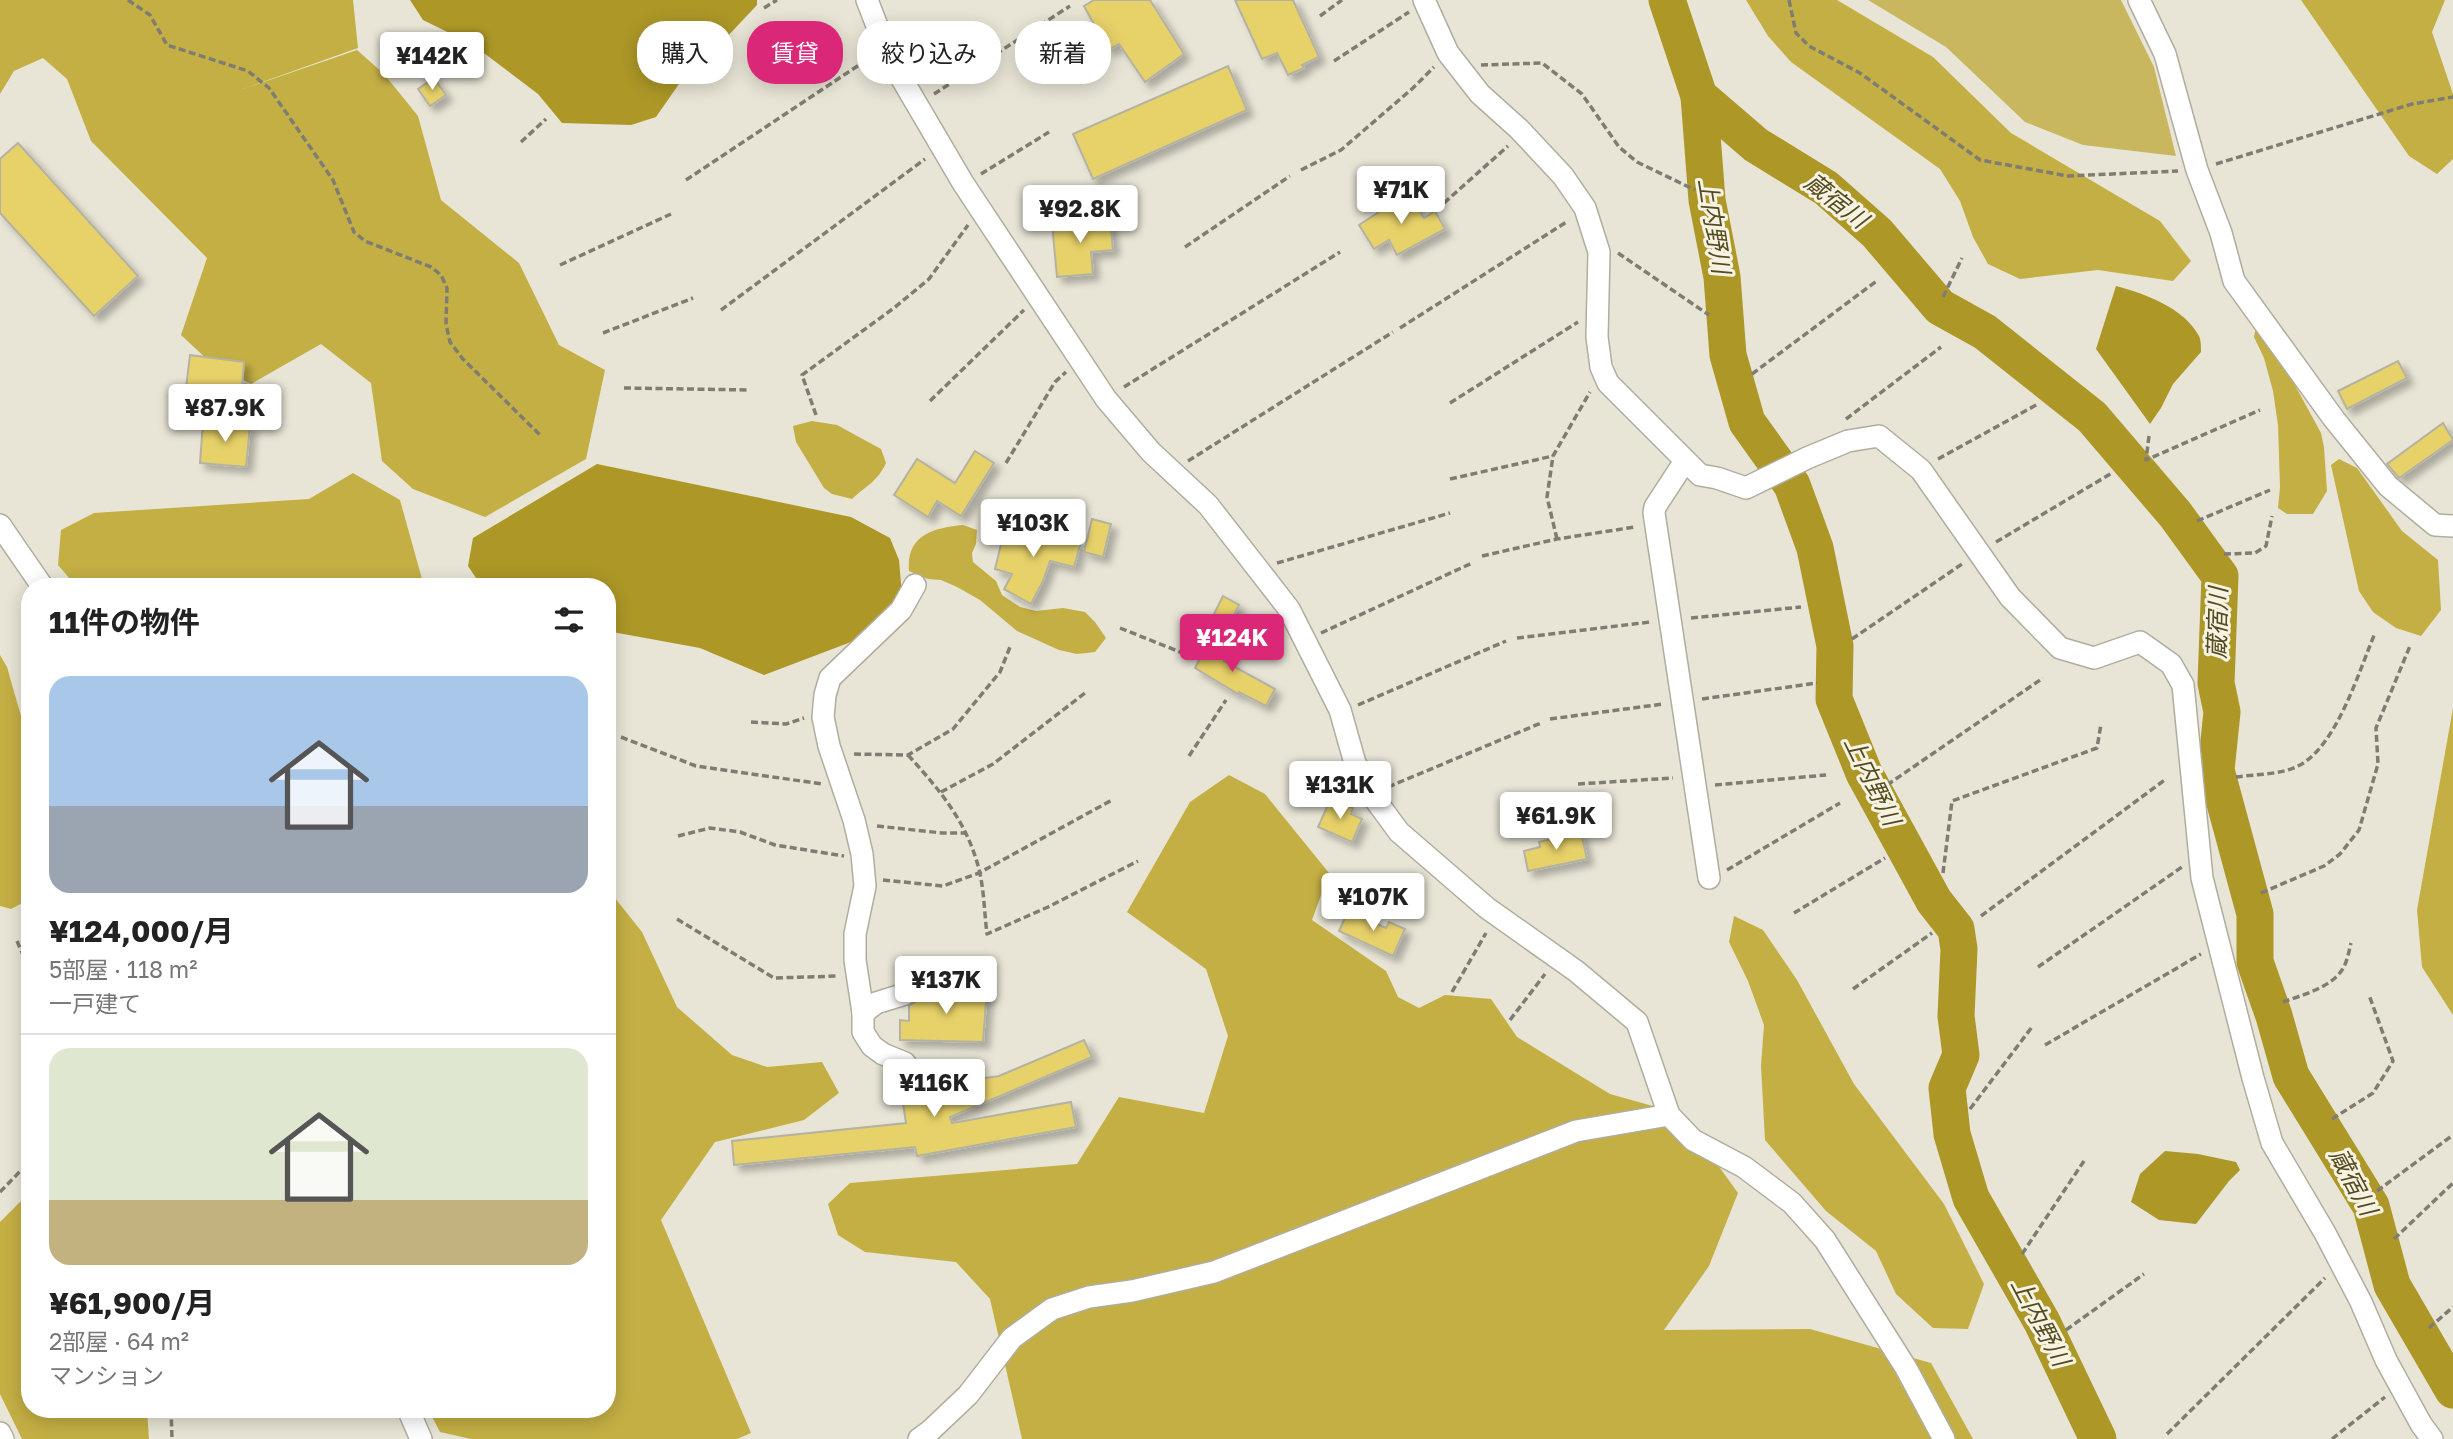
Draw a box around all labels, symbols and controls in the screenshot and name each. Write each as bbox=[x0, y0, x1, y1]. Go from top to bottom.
chip: 購入 bbox=[637, 21, 733, 84]
chip: 賃貸 bbox=[747, 21, 843, 84]
chip: 絞り込み bbox=[857, 21, 1001, 84]
chip: 新着 bbox=[1015, 21, 1111, 84]
pin: ¥142K bbox=[383, 32, 481, 92]
text: ¥142K bbox=[396, 41, 468, 69]
pin: ¥71K bbox=[1360, 166, 1442, 226]
water label: 蔵宿川 bbox=[1800, 166, 1877, 235]
text: ¥71K bbox=[1373, 175, 1429, 203]
water label: 上内野川 bbox=[1694, 176, 1738, 278]
pin: ¥92.8K bbox=[1023, 186, 1137, 245]
text: ¥92.8K bbox=[1039, 194, 1121, 222]
pin: ¥87.9K bbox=[168, 384, 282, 444]
text: ¥87.9K bbox=[184, 393, 266, 421]
pin: ¥103K bbox=[984, 500, 1082, 559]
text: ¥103K bbox=[997, 508, 1069, 536]
water label: 蔵宿川 bbox=[2201, 584, 2232, 659]
icon: filters bbox=[550, 601, 588, 639]
text: 11件の物件 bbox=[49, 604, 200, 640]
pin: ¥124K bbox=[1183, 614, 1281, 674]
text: ¥124K bbox=[1196, 623, 1268, 651]
icon: home bbox=[256, 722, 382, 848]
water label: 上内野川 bbox=[1839, 731, 1909, 833]
pin: ¥131K bbox=[1291, 762, 1389, 821]
text: ¥131K bbox=[1305, 770, 1375, 798]
pin: ¥61.9K bbox=[1499, 792, 1613, 852]
text: ¥61.9K bbox=[1516, 801, 1596, 829]
pin: ¥107K bbox=[1324, 874, 1422, 933]
text: ¥107K bbox=[1337, 882, 1409, 910]
text: ¥124,000/月 bbox=[49, 913, 234, 949]
text: 5部屋 · 118 m² bbox=[49, 955, 197, 983]
pin: ¥137K bbox=[897, 956, 995, 1016]
text: ¥137K bbox=[911, 965, 981, 993]
text: 一戸建て bbox=[49, 989, 141, 1017]
pin: ¥116K bbox=[885, 1060, 983, 1119]
text: ¥116K bbox=[899, 1068, 969, 1096]
icon: home bbox=[256, 1094, 382, 1220]
water label: 蔵宿川 bbox=[2325, 1143, 2385, 1223]
water label: 上内野川 bbox=[2006, 1272, 2078, 1373]
text: ¥61,900/月 bbox=[49, 1285, 215, 1321]
text: 2部屋 · 64 m² bbox=[49, 1327, 189, 1355]
text: マンション bbox=[49, 1361, 164, 1389]

